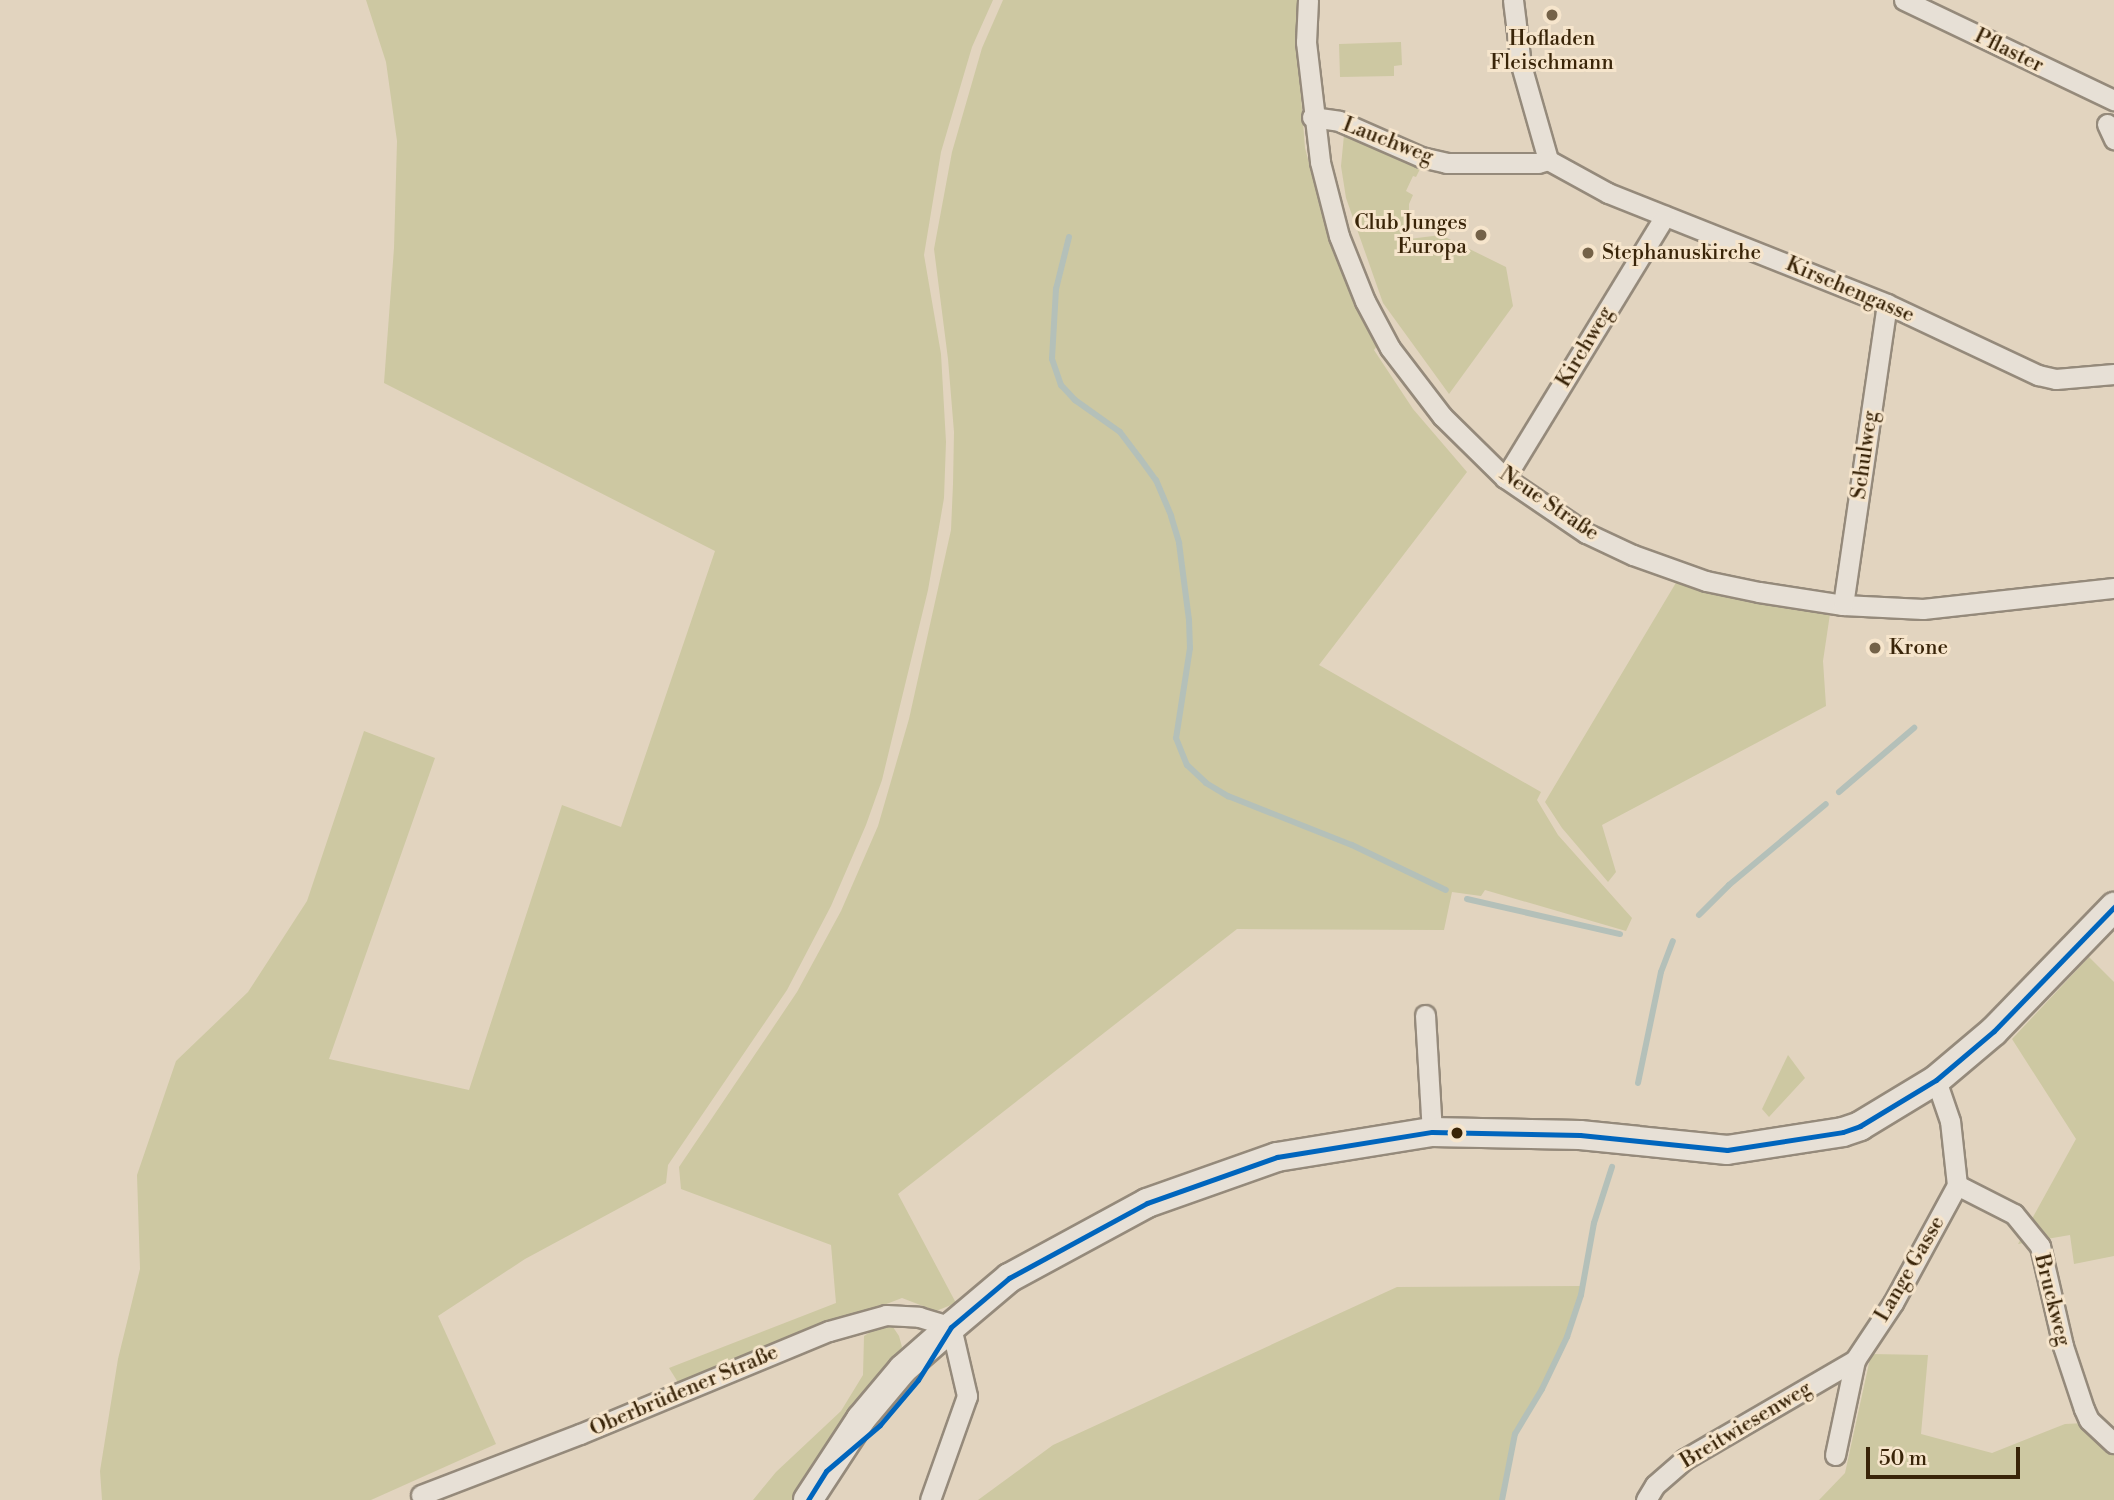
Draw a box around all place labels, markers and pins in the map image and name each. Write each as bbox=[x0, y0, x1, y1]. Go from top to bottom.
marker: Hofladen Fleischmann bbox=[1544, 7, 1560, 23]
place label: Hofladen Fleischmann bbox=[1490, 26, 1614, 76]
place label: Club Junges Europa bbox=[1354, 210, 1467, 260]
marker: Club Junges Europa bbox=[1473, 227, 1489, 243]
place label: Stephanuskirche bbox=[1602, 240, 1761, 266]
marker: Stephanuskirche bbox=[1580, 245, 1596, 261]
place label: Krone bbox=[1889, 635, 1948, 661]
marker: Krone bbox=[1867, 640, 1883, 656]
unlabelled marker bbox=[1450, 1126, 1464, 1140]

